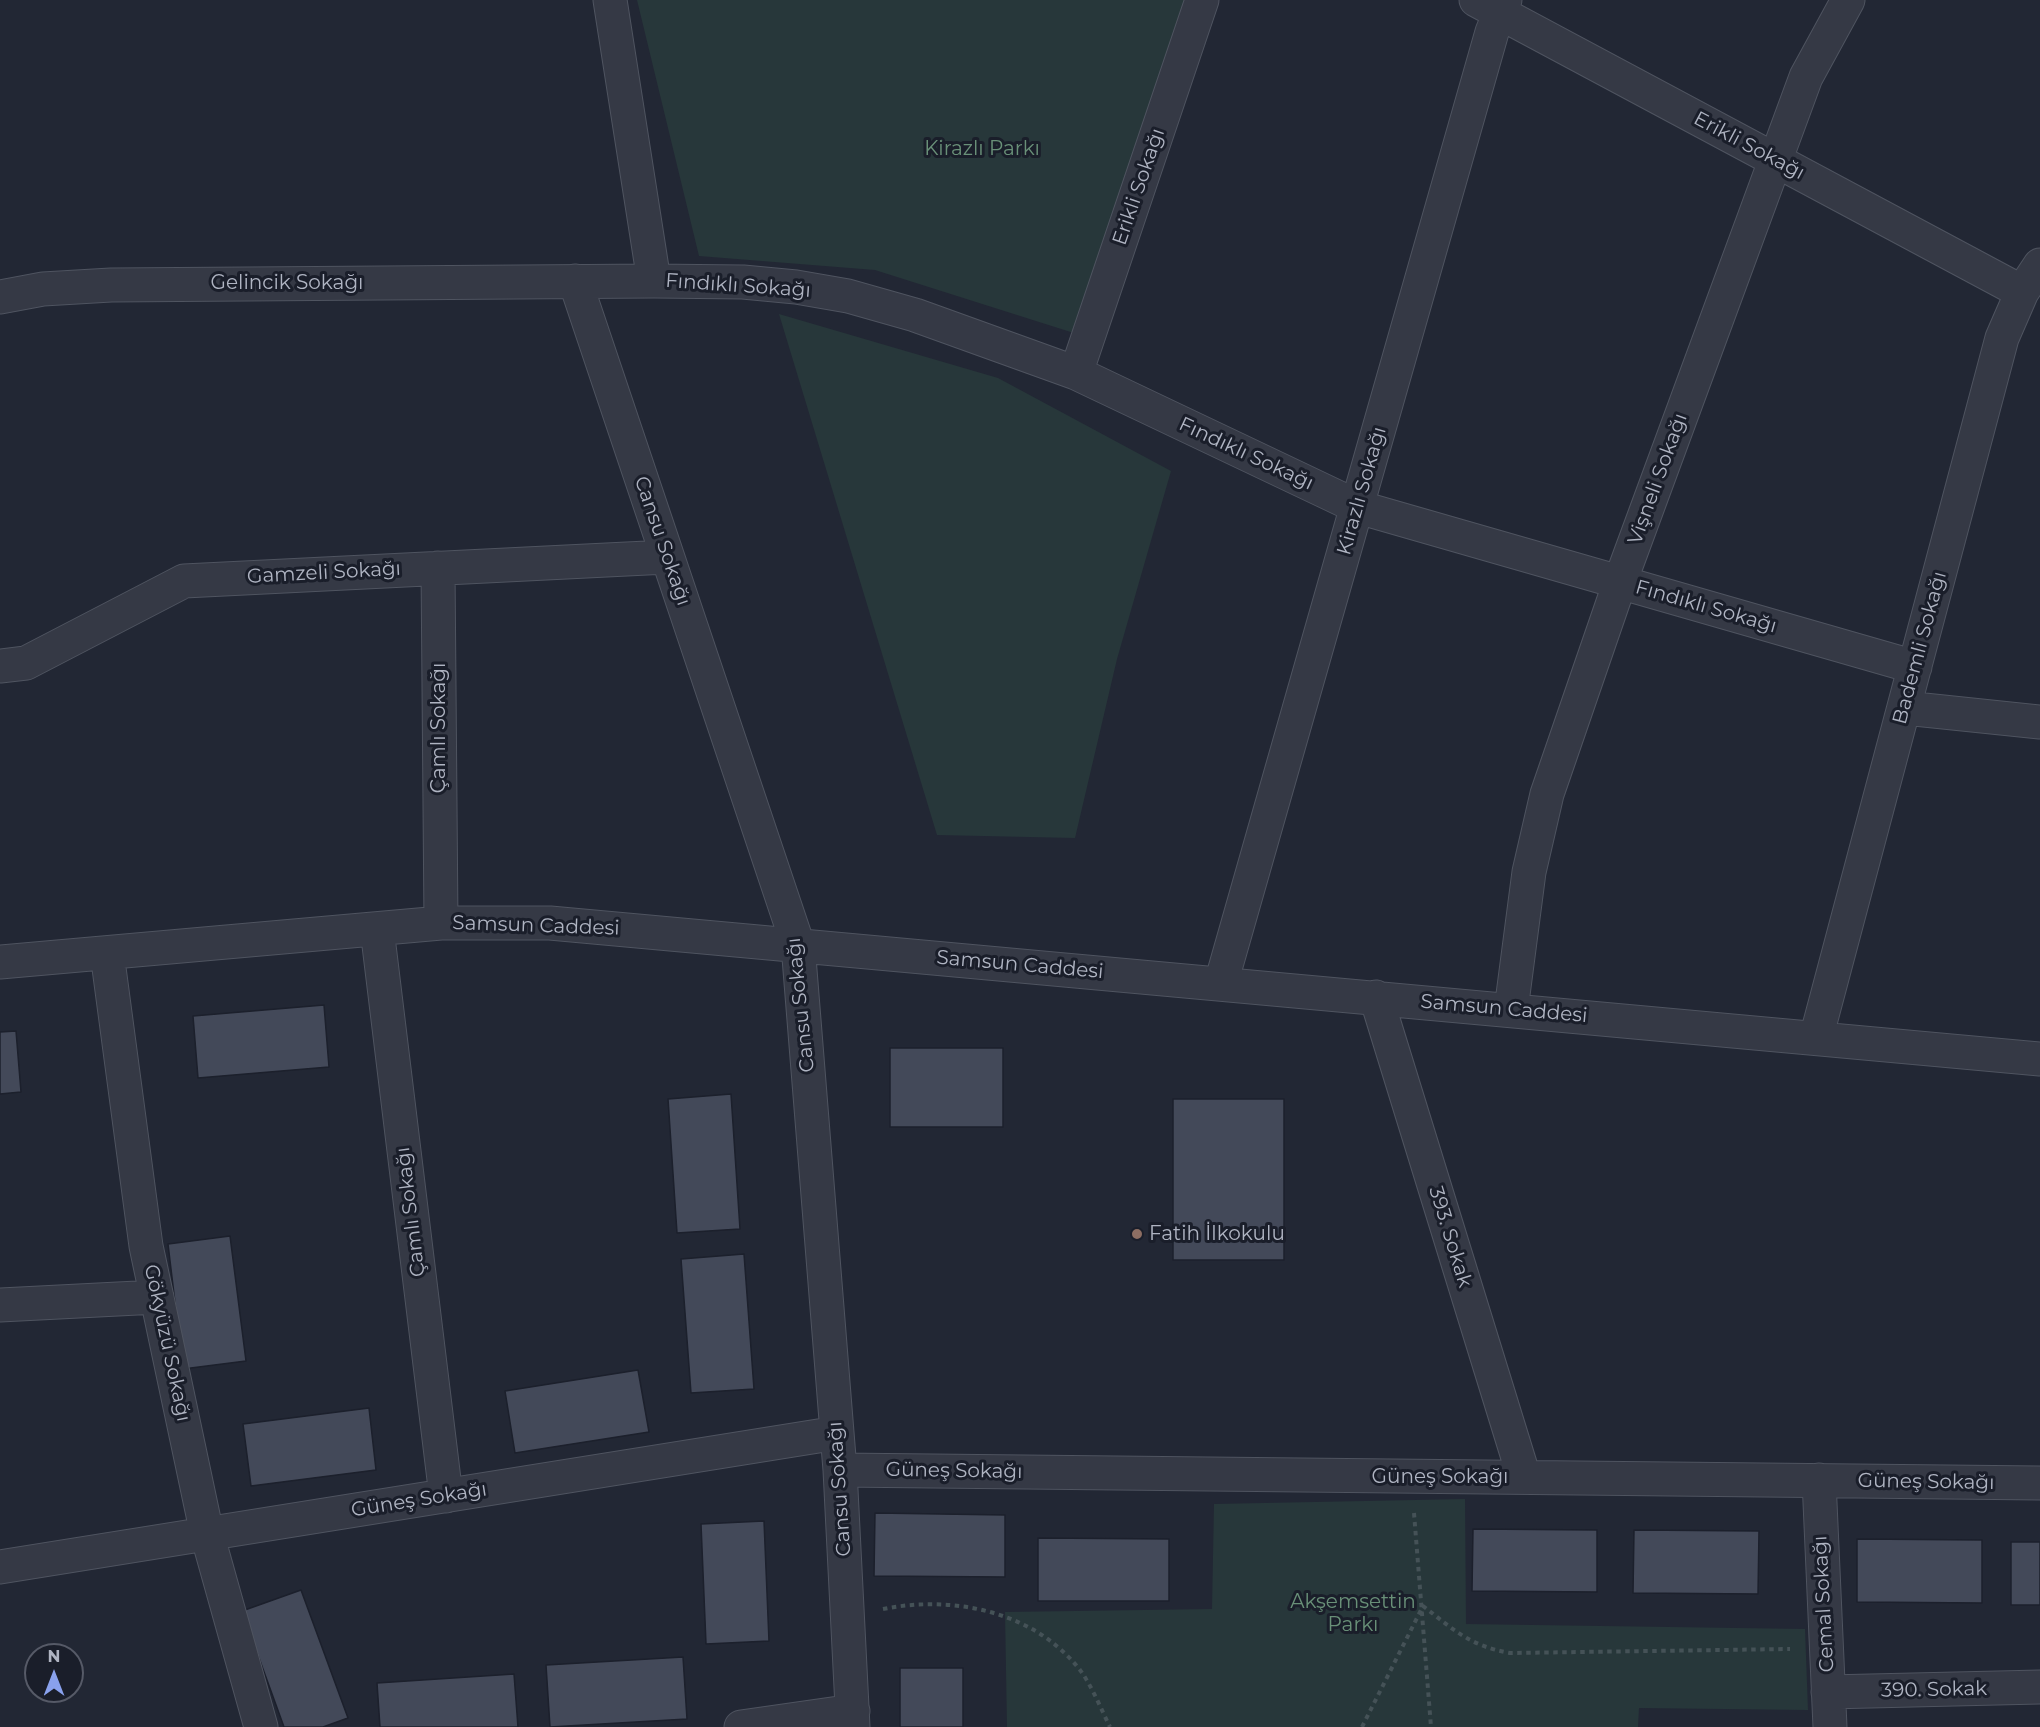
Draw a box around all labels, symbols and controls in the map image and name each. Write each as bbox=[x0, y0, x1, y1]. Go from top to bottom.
street label: Erikli Sokağı bbox=[1689, 107, 1809, 185]
street label: Erikli Sokağı bbox=[1108, 125, 1170, 249]
park label: Kirazlı Parkı bbox=[924, 137, 1040, 161]
street label: Fındıklı Sokağı bbox=[664, 269, 812, 303]
street label: Gelincik Sokağı bbox=[211, 271, 363, 295]
street label: Vişneli Sokağı bbox=[1623, 410, 1693, 548]
street label: Fındıklı Sokağı bbox=[1175, 412, 1317, 496]
street label: Kirazlı Sokağı bbox=[1332, 424, 1392, 558]
street label: Cansu Sokağı bbox=[629, 473, 695, 609]
street label: Gamzeli Sokağı bbox=[246, 557, 402, 589]
street label: Bademli Sokağı bbox=[1888, 569, 1952, 727]
street label: Fındıklı Sokağı bbox=[1633, 575, 1779, 639]
street label: Çamlı Sokağı bbox=[427, 663, 451, 793]
street label: Samsun Caddesi bbox=[452, 911, 620, 941]
street label: Cansu Sokağı bbox=[782, 936, 820, 1074]
street label: Samsun Caddesi bbox=[936, 946, 1104, 984]
street label: Samsun Caddesi bbox=[1420, 990, 1588, 1028]
street label: Çamlı Sokağı bbox=[391, 1146, 431, 1278]
street label: 393. Sokak bbox=[1423, 1184, 1477, 1290]
place label: Fatih İlkokulu bbox=[1149, 1222, 1285, 1246]
marker: Fatih İlkokulu bbox=[1130, 1227, 1144, 1241]
street label: Gökyüzü Sokağı bbox=[139, 1262, 195, 1424]
street label: Cansu Sokağı bbox=[823, 1421, 857, 1557]
street label: Güneş Sokağı bbox=[885, 1458, 1023, 1484]
street label: Güneş Sokağı bbox=[1372, 1465, 1508, 1489]
street label: Güneş Sokağı bbox=[1857, 1469, 1995, 1495]
street label: Güneş Sokağı bbox=[349, 1477, 489, 1523]
street label: Cemal Sokağı bbox=[1808, 1535, 1840, 1673]
park label: Akşemsettin Parkı bbox=[1290, 1590, 1416, 1637]
north arrow bbox=[24, 1643, 84, 1703]
text: N bbox=[48, 1647, 60, 1666]
street label: 390. Sokak bbox=[1881, 1677, 1987, 1703]

